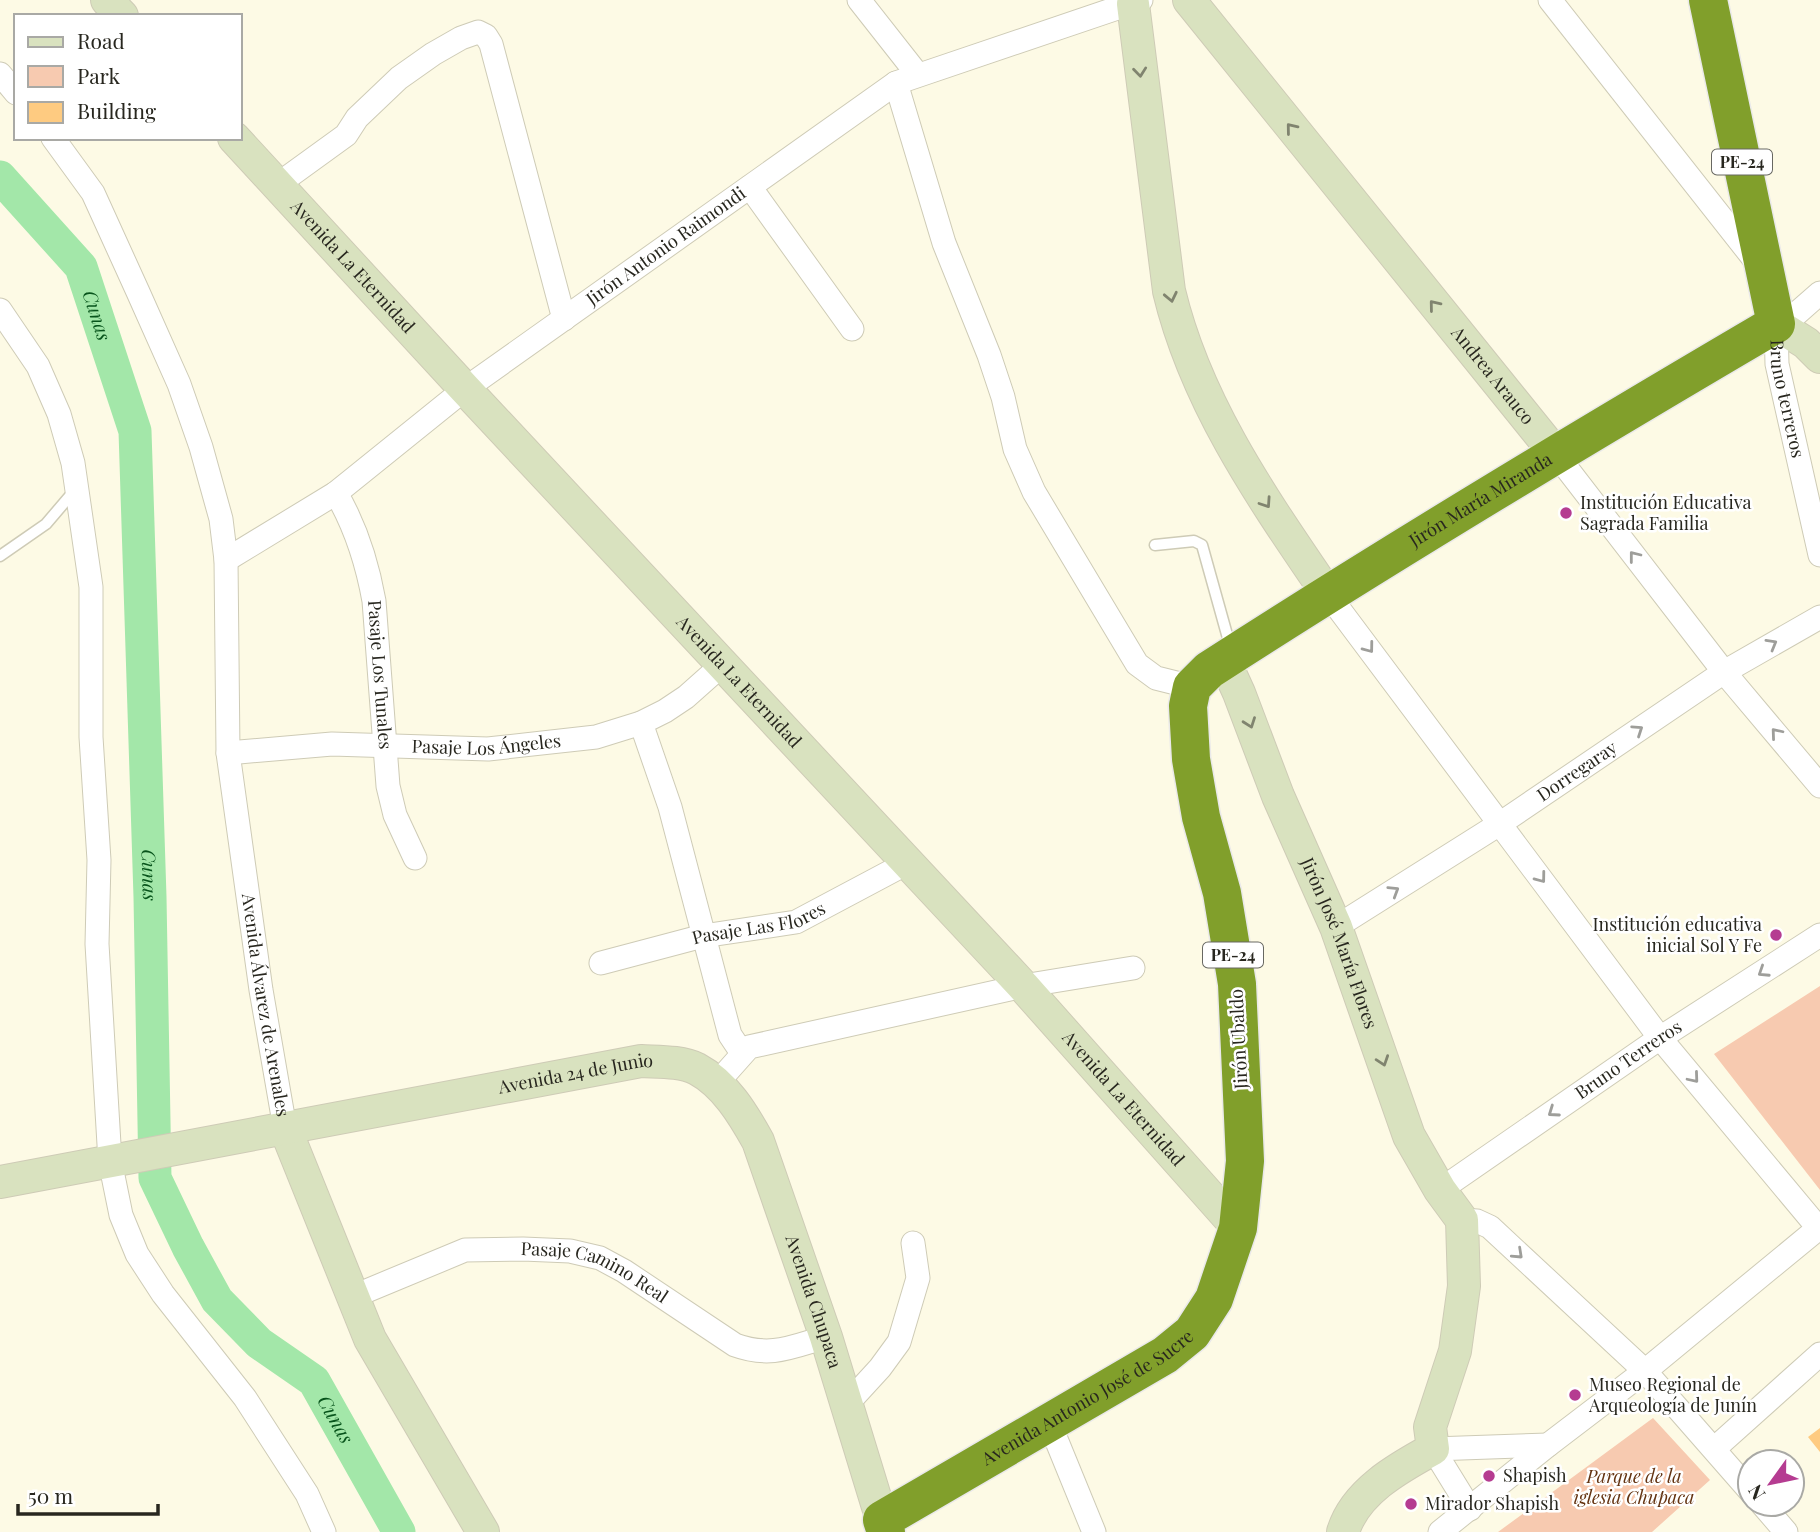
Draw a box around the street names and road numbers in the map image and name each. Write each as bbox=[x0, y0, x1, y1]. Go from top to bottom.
road number: PE-24 bbox=[1712, 150, 1772, 174]
street label: Jirón Antonio Raimondi bbox=[580, 181, 750, 311]
street label: Avenida La Eternidad bbox=[285, 194, 421, 338]
street label: Andrea Arauco bbox=[1446, 320, 1540, 429]
street label: Bruno terreros bbox=[1765, 339, 1811, 460]
street label: Jirón María Miranda bbox=[1403, 447, 1556, 553]
street label: Pasaje Los Tunales bbox=[363, 599, 398, 750]
street label: Avenida La Eternidad bbox=[671, 609, 808, 753]
street label: Pasaje Los Ángeles bbox=[411, 728, 562, 760]
street label: Dorregaray bbox=[1532, 735, 1621, 806]
street label: Jirón José María Flores bbox=[1295, 853, 1384, 1032]
street label: Avenida Álvarez de Arenales bbox=[237, 891, 296, 1118]
street label: Pasaje Las Flores bbox=[689, 896, 829, 949]
road number: PE-24 bbox=[1203, 942, 1263, 967]
street label: Jirón Ubaldo bbox=[1223, 988, 1253, 1091]
street label: Bruno Terreros bbox=[1570, 1014, 1686, 1104]
street label: Avenida La Eternidad bbox=[1057, 1025, 1191, 1171]
street label: Avenida 24 de Junio bbox=[495, 1048, 654, 1099]
street label: Avenida Chupaca bbox=[780, 1231, 848, 1371]
street label: Pasaje Camino Real bbox=[520, 1236, 673, 1308]
street label: Avenida Antonio José de Sucre bbox=[976, 1324, 1198, 1471]

